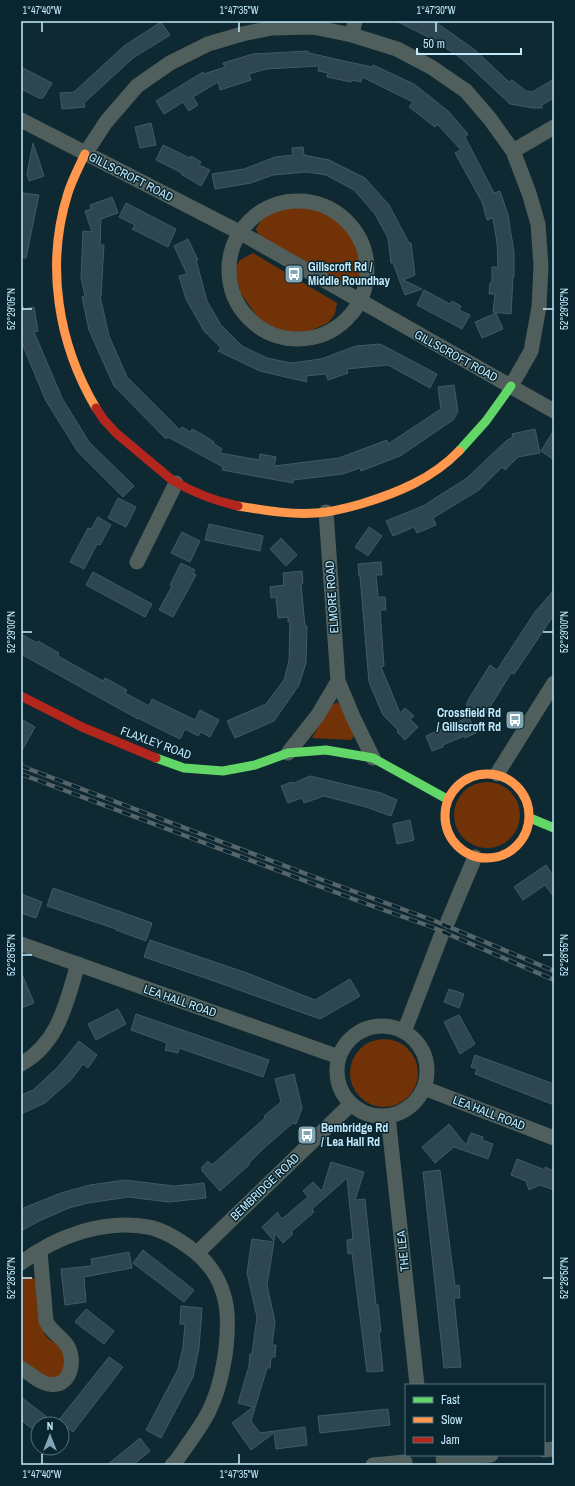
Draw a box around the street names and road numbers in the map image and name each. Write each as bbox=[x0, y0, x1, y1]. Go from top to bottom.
street label: GILLSCROFT ROAD bbox=[86, 149, 176, 205]
street label: GILLSCROFT ROAD bbox=[412, 327, 500, 385]
street label: ELMORE ROAD bbox=[321, 560, 343, 634]
street label: FLAXLEY ROAD bbox=[118, 723, 194, 763]
street label: LEA HALL ROAD bbox=[141, 981, 219, 1021]
street label: LEA HALL ROAD bbox=[451, 1092, 527, 1134]
street label: BEMBRIDGE ROAD bbox=[227, 1150, 303, 1224]
street label: THE LEA bbox=[393, 1229, 413, 1272]

